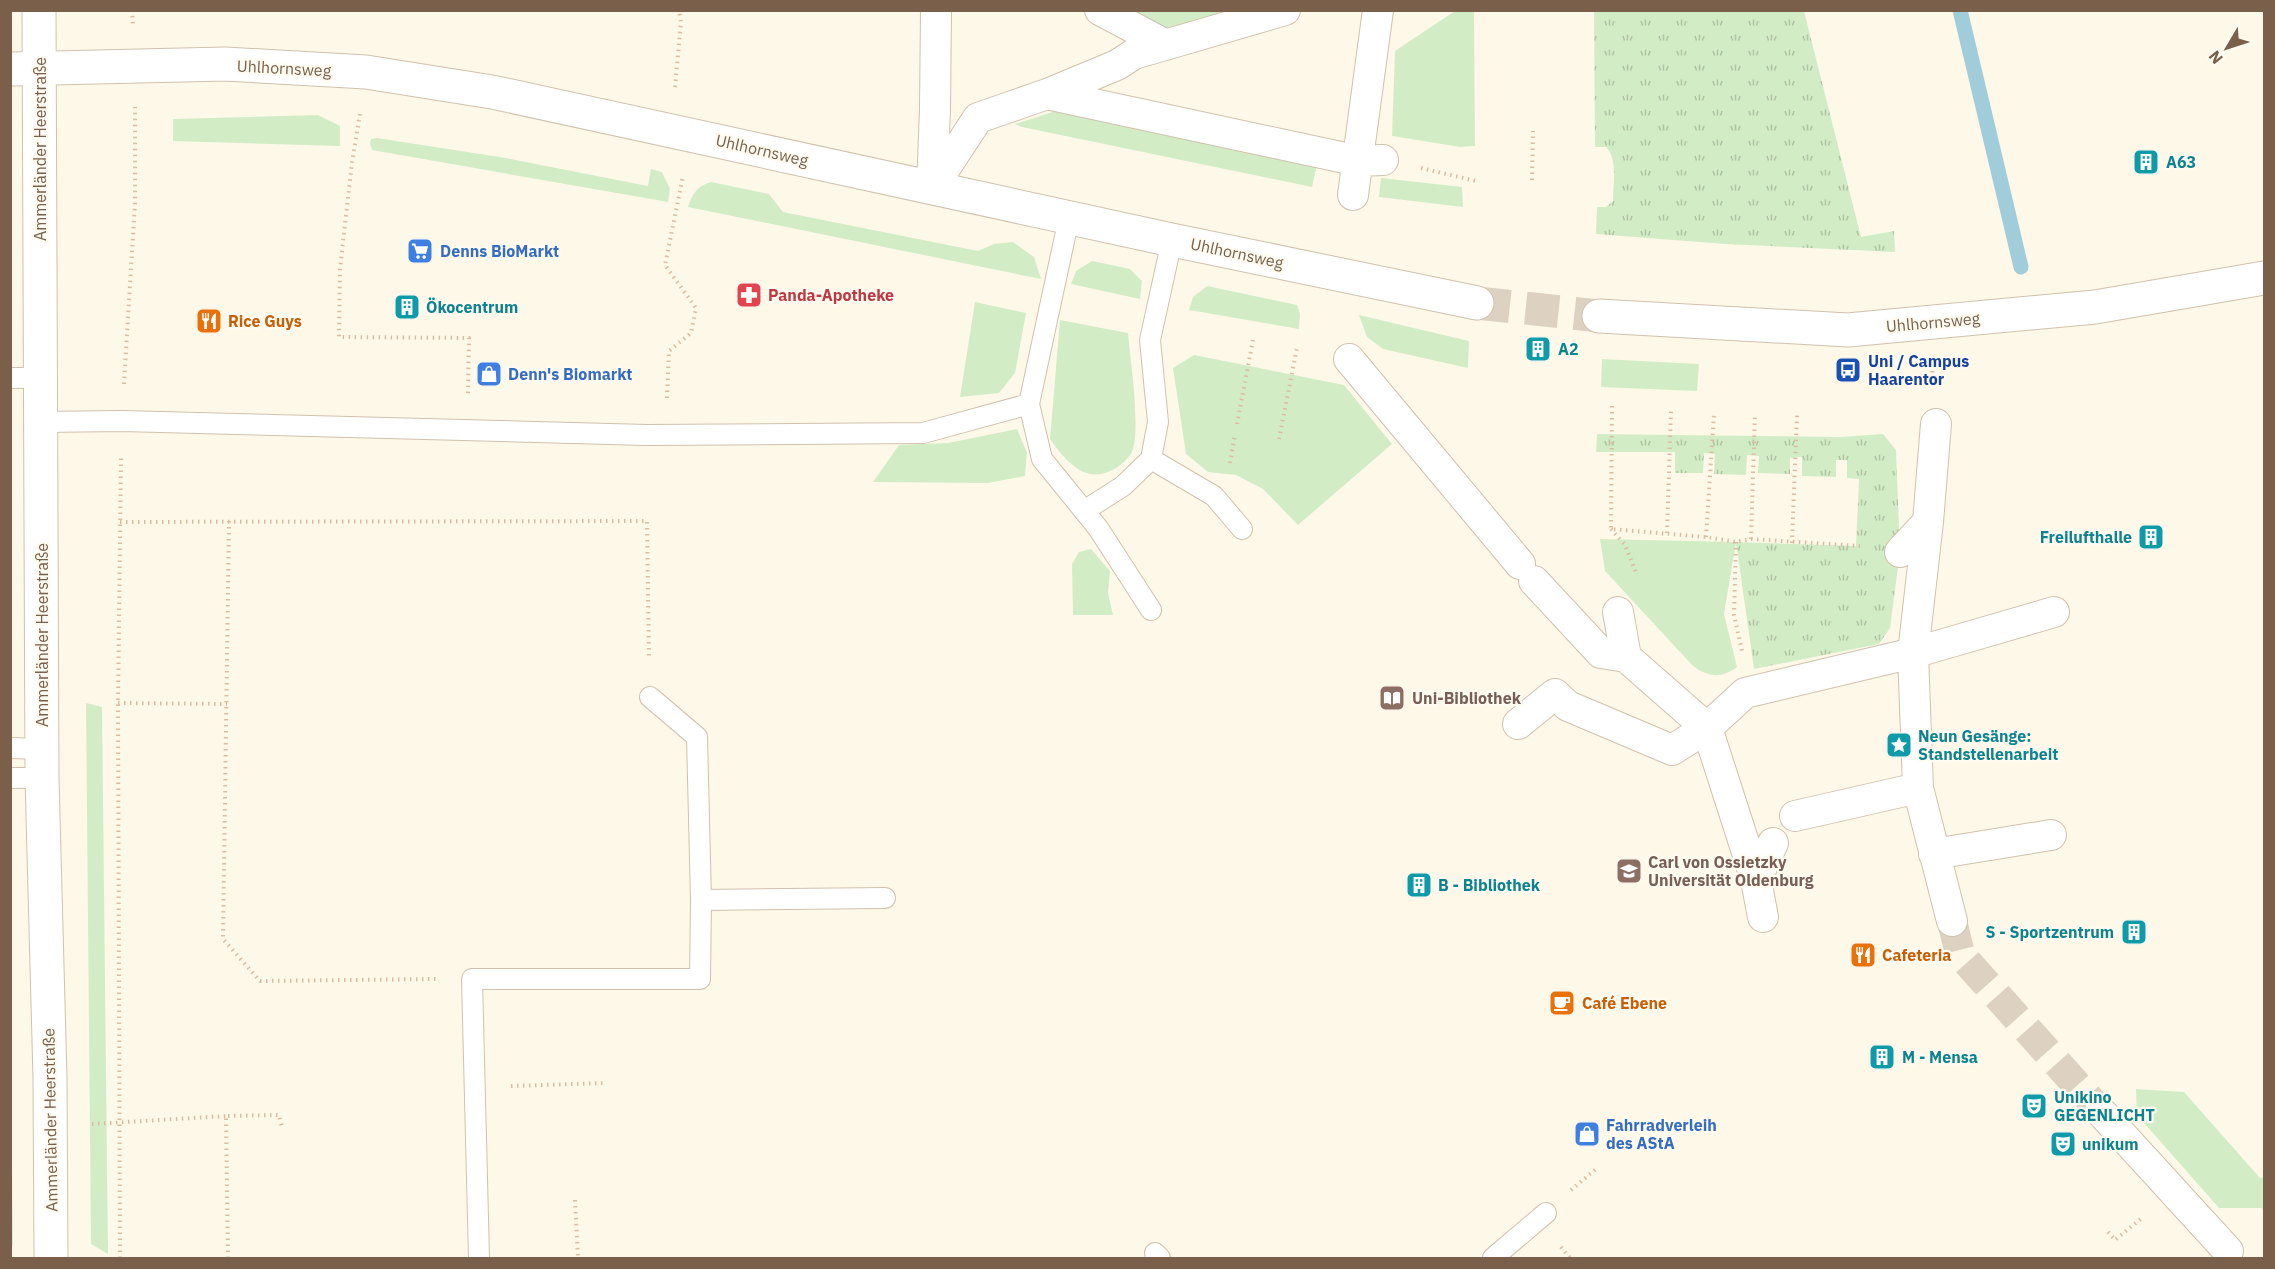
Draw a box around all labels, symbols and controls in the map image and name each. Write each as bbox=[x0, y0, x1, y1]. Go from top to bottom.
north arrow bbox=[2197, 18, 2257, 78]
text: N bbox=[2204, 47, 2227, 68]
street label: Uhlhornsweg bbox=[236, 56, 332, 80]
street label: Ammerländer Heerstraße bbox=[30, 57, 50, 241]
street label: Uhlhornsweg bbox=[714, 130, 811, 170]
building icon: A63 bbox=[2131, 147, 2161, 177]
place label: A63 bbox=[2166, 152, 2196, 172]
street label: Uhlhornsweg bbox=[1189, 233, 1286, 273]
supermarket icon: Denns BioMarkt bbox=[405, 236, 435, 266]
place label: Denns BioMarkt bbox=[440, 241, 559, 261]
pharmacy icon: Panda-Apotheke bbox=[734, 280, 764, 310]
place label: Panda-Apotheke bbox=[768, 285, 894, 305]
building icon: Ökocentrum bbox=[392, 292, 422, 322]
place label: Ökocentrum bbox=[426, 297, 518, 317]
restaurant icon: Rice Guys bbox=[194, 306, 224, 336]
street label: Uhlhornsweg bbox=[1885, 308, 1981, 336]
place label: Rice Guys bbox=[228, 311, 302, 331]
building icon: A2 bbox=[1523, 334, 1553, 364]
place label: A2 bbox=[1558, 339, 1579, 359]
place label: Uni / Campus Haarentor bbox=[1868, 351, 1969, 389]
bus stop icon: Uni / Campus Haarentor bbox=[1833, 355, 1863, 385]
shop icon: Denn's Biomarkt bbox=[474, 359, 504, 389]
place label: Denn's Biomarkt bbox=[508, 364, 632, 384]
building icon: Freilufthalle bbox=[2136, 522, 2166, 552]
place label: Freilufthalle bbox=[2040, 527, 2132, 547]
street label: Ammerländer Heerstraße bbox=[32, 543, 52, 727]
library icon: Uni-Bibliothek bbox=[1377, 683, 1407, 713]
place label: Uni-Bibliothek bbox=[1412, 688, 1522, 708]
place label: Neun Gesänge: Standstellenarbeit bbox=[1918, 726, 2058, 764]
place icon: Neun Gesänge: Standstellenarbeit bbox=[1884, 730, 1914, 760]
place label: Carl von Ossietzky Universität Oldenburg bbox=[1648, 852, 1814, 890]
school or university icon: Carl von Ossietzky Universität Oldenburg bbox=[1614, 856, 1644, 886]
building icon: B - Bibliothek bbox=[1404, 870, 1434, 900]
place label: B - Bibliothek bbox=[1438, 875, 1541, 895]
building icon: S - Sportzentrum bbox=[2119, 917, 2149, 947]
place label: S - Sportzentrum bbox=[1986, 922, 2114, 942]
restaurant icon: Cafeteria bbox=[1848, 940, 1878, 970]
place label: Cafeteria bbox=[1882, 945, 1951, 965]
cafe icon: Café Ebene bbox=[1547, 988, 1577, 1018]
place label: Café Ebene bbox=[1582, 993, 1667, 1013]
street label: Ammerländer Heerstraße bbox=[38, 1028, 62, 1212]
building icon: M - Mensa bbox=[1867, 1042, 1897, 1072]
place label: M - Mensa bbox=[1902, 1047, 1978, 1067]
place label: Unikino GEGENLICHT bbox=[2054, 1087, 2155, 1125]
theatre icon: Unikino GEGENLICHT bbox=[2019, 1091, 2049, 1121]
place label: Fahrradverleih des AStA bbox=[1606, 1115, 1717, 1153]
shop icon: Fahrradverleih des AStA bbox=[1572, 1119, 1602, 1149]
theatre icon: unikum bbox=[2048, 1129, 2078, 1159]
place label: unikum bbox=[2082, 1134, 2139, 1154]

